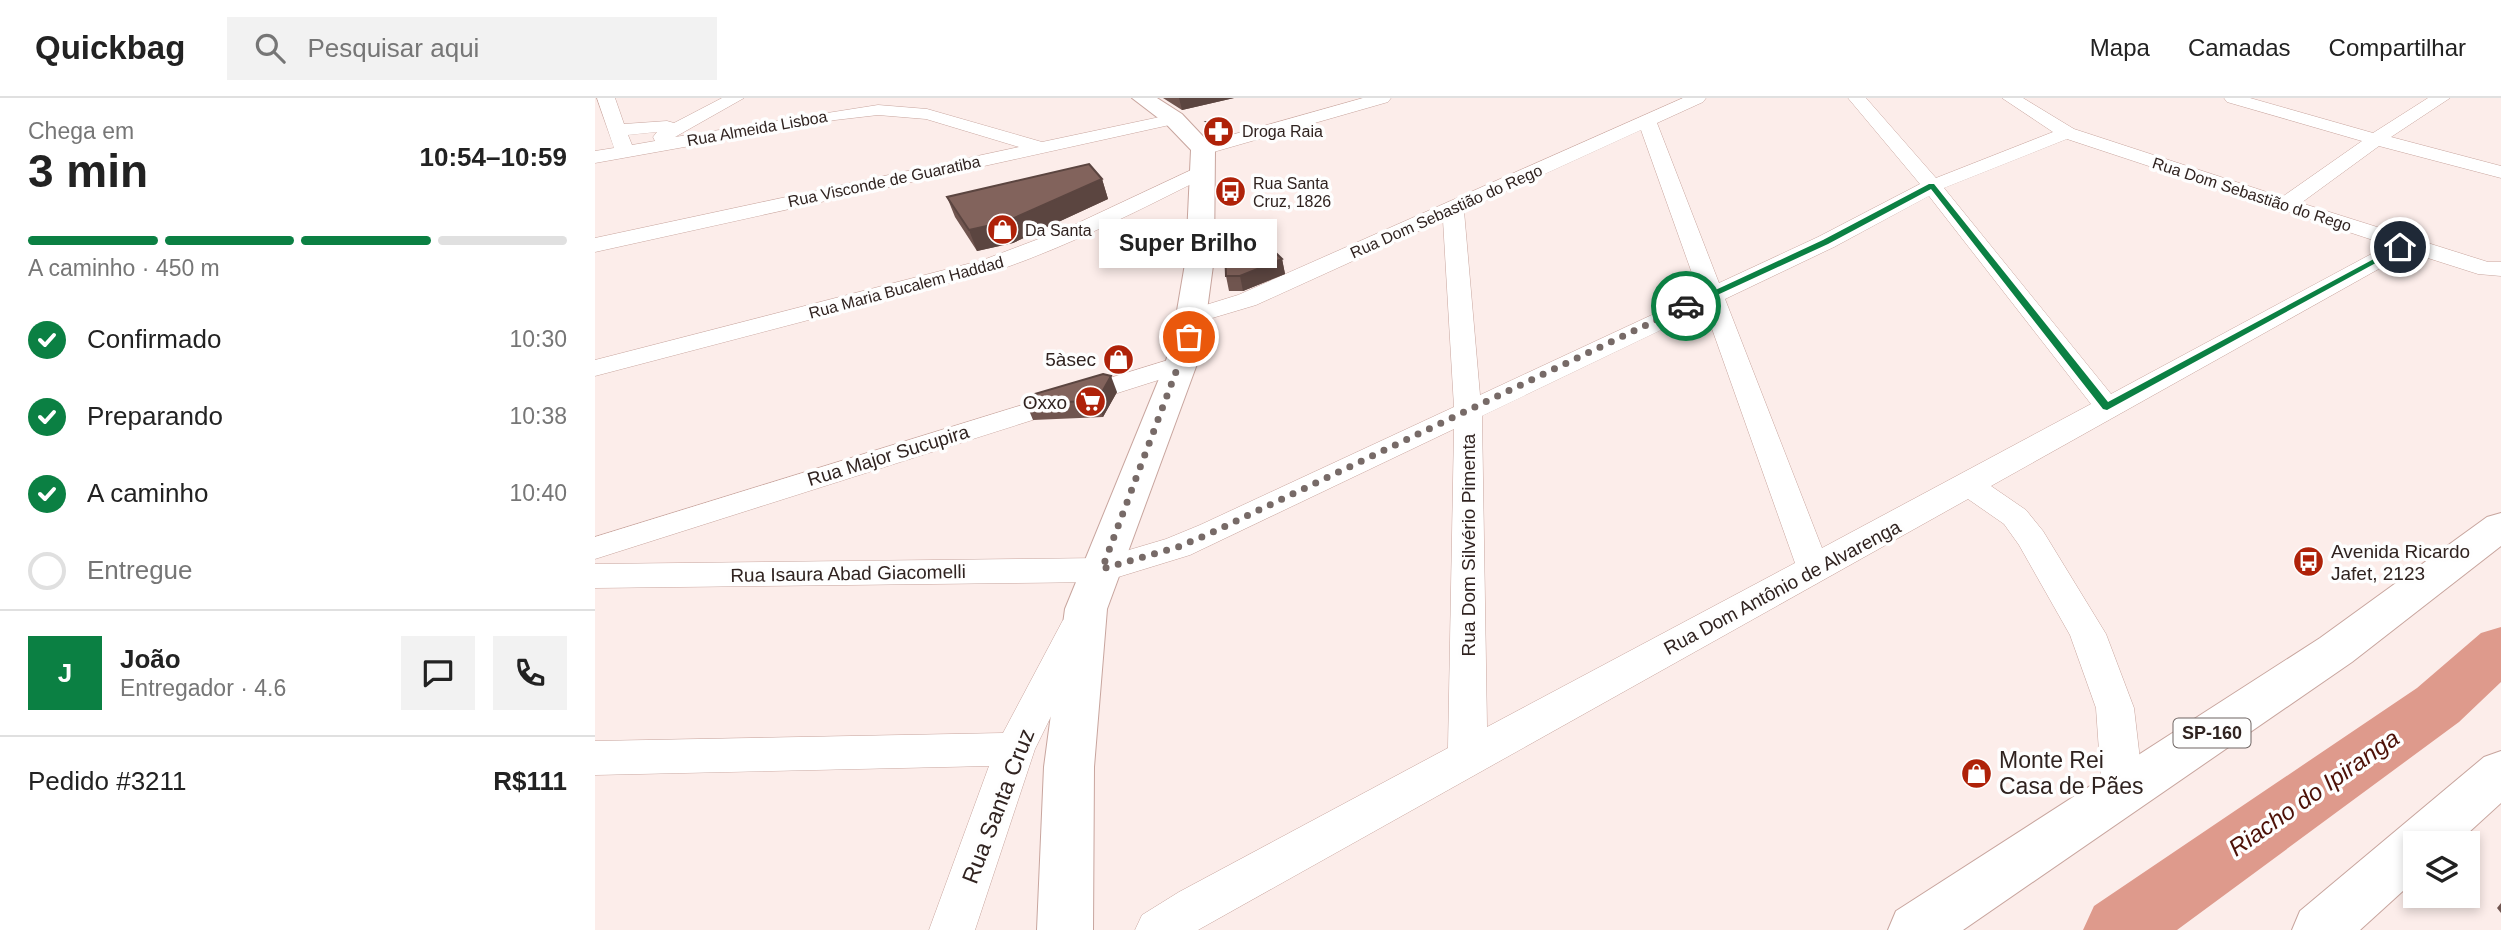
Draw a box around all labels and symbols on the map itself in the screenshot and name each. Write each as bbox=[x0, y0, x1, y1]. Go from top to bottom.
street label: Rua Almeida Lisboa bbox=[686, 108, 829, 149]
pharmacy icon: Droga Raia bbox=[1202, 114, 1236, 148]
place label: Droga Raia bbox=[1242, 123, 1323, 140]
street label: Rua Visconde de Guaratiba bbox=[786, 153, 982, 210]
street label: Rua Dom Sebastião do Rego bbox=[2150, 154, 2354, 235]
street label: Rua Dom Sebastião do Rego bbox=[1348, 161, 1545, 262]
bus stop icon: Rua Santa Cruz, 1826 bbox=[1213, 175, 1247, 209]
place label: Rua Santa Cruz, 1826 bbox=[1253, 175, 1331, 210]
shop icon: Da Santa bbox=[985, 213, 1019, 247]
pin bbox=[2370, 217, 2430, 277]
callout: Super Brilho bbox=[1100, 218, 1278, 267]
place label: Da Santa bbox=[1025, 222, 1092, 239]
street label: Rua Maria Bucalem Haddad bbox=[807, 253, 1005, 322]
courier bbox=[1651, 271, 1721, 341]
pin bbox=[1159, 307, 1219, 367]
shop icon: 5àsec bbox=[1102, 342, 1136, 376]
place label: 5àsec bbox=[1045, 349, 1096, 370]
supermarket icon: Oxxo bbox=[1073, 385, 1107, 419]
place label: Oxxo bbox=[1023, 392, 1067, 413]
street label: Rua Major Sucupira bbox=[805, 421, 972, 490]
street label: Rua Dom Silvério Pimenta bbox=[1458, 433, 1479, 656]
street label: Rua Dom Antônio de Alvarenga bbox=[1660, 516, 1905, 659]
place label: Avenida Ricardo Jafet, 2123 bbox=[2331, 541, 2470, 584]
bus stop icon: Avenida Ricardo Jafet, 2123 bbox=[2291, 545, 2325, 579]
street label: Rua Isaura Abad Giacomelli bbox=[730, 561, 966, 586]
road number: SP-160 bbox=[2173, 718, 2251, 748]
water label: Riacho do Ipiranga bbox=[2223, 724, 2404, 861]
street label: Rua Santa Cruz bbox=[957, 725, 1039, 887]
place label: Monte Rei Casa de Pães bbox=[1999, 747, 2143, 799]
shop icon: Monte Rei Casa de Pães bbox=[1959, 756, 1993, 790]

